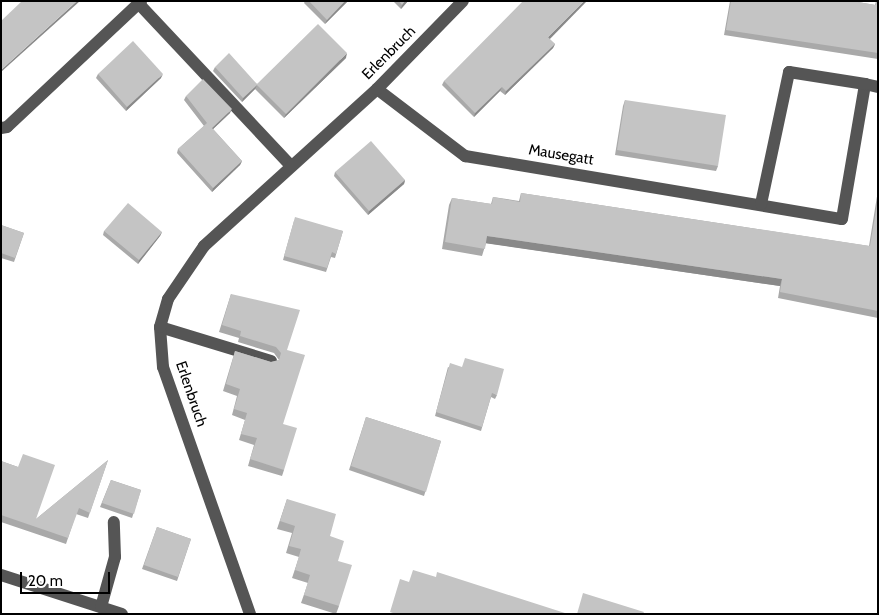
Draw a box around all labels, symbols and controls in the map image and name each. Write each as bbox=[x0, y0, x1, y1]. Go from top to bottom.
street label: Erlenbruch bbox=[358, 22, 420, 84]
street label: Mausegatt bbox=[527, 141, 595, 169]
street label: Erlenbruch bbox=[171, 359, 211, 429]
scale bar bbox=[22, 562, 112, 594]
text: 20 m bbox=[28, 572, 63, 590]

